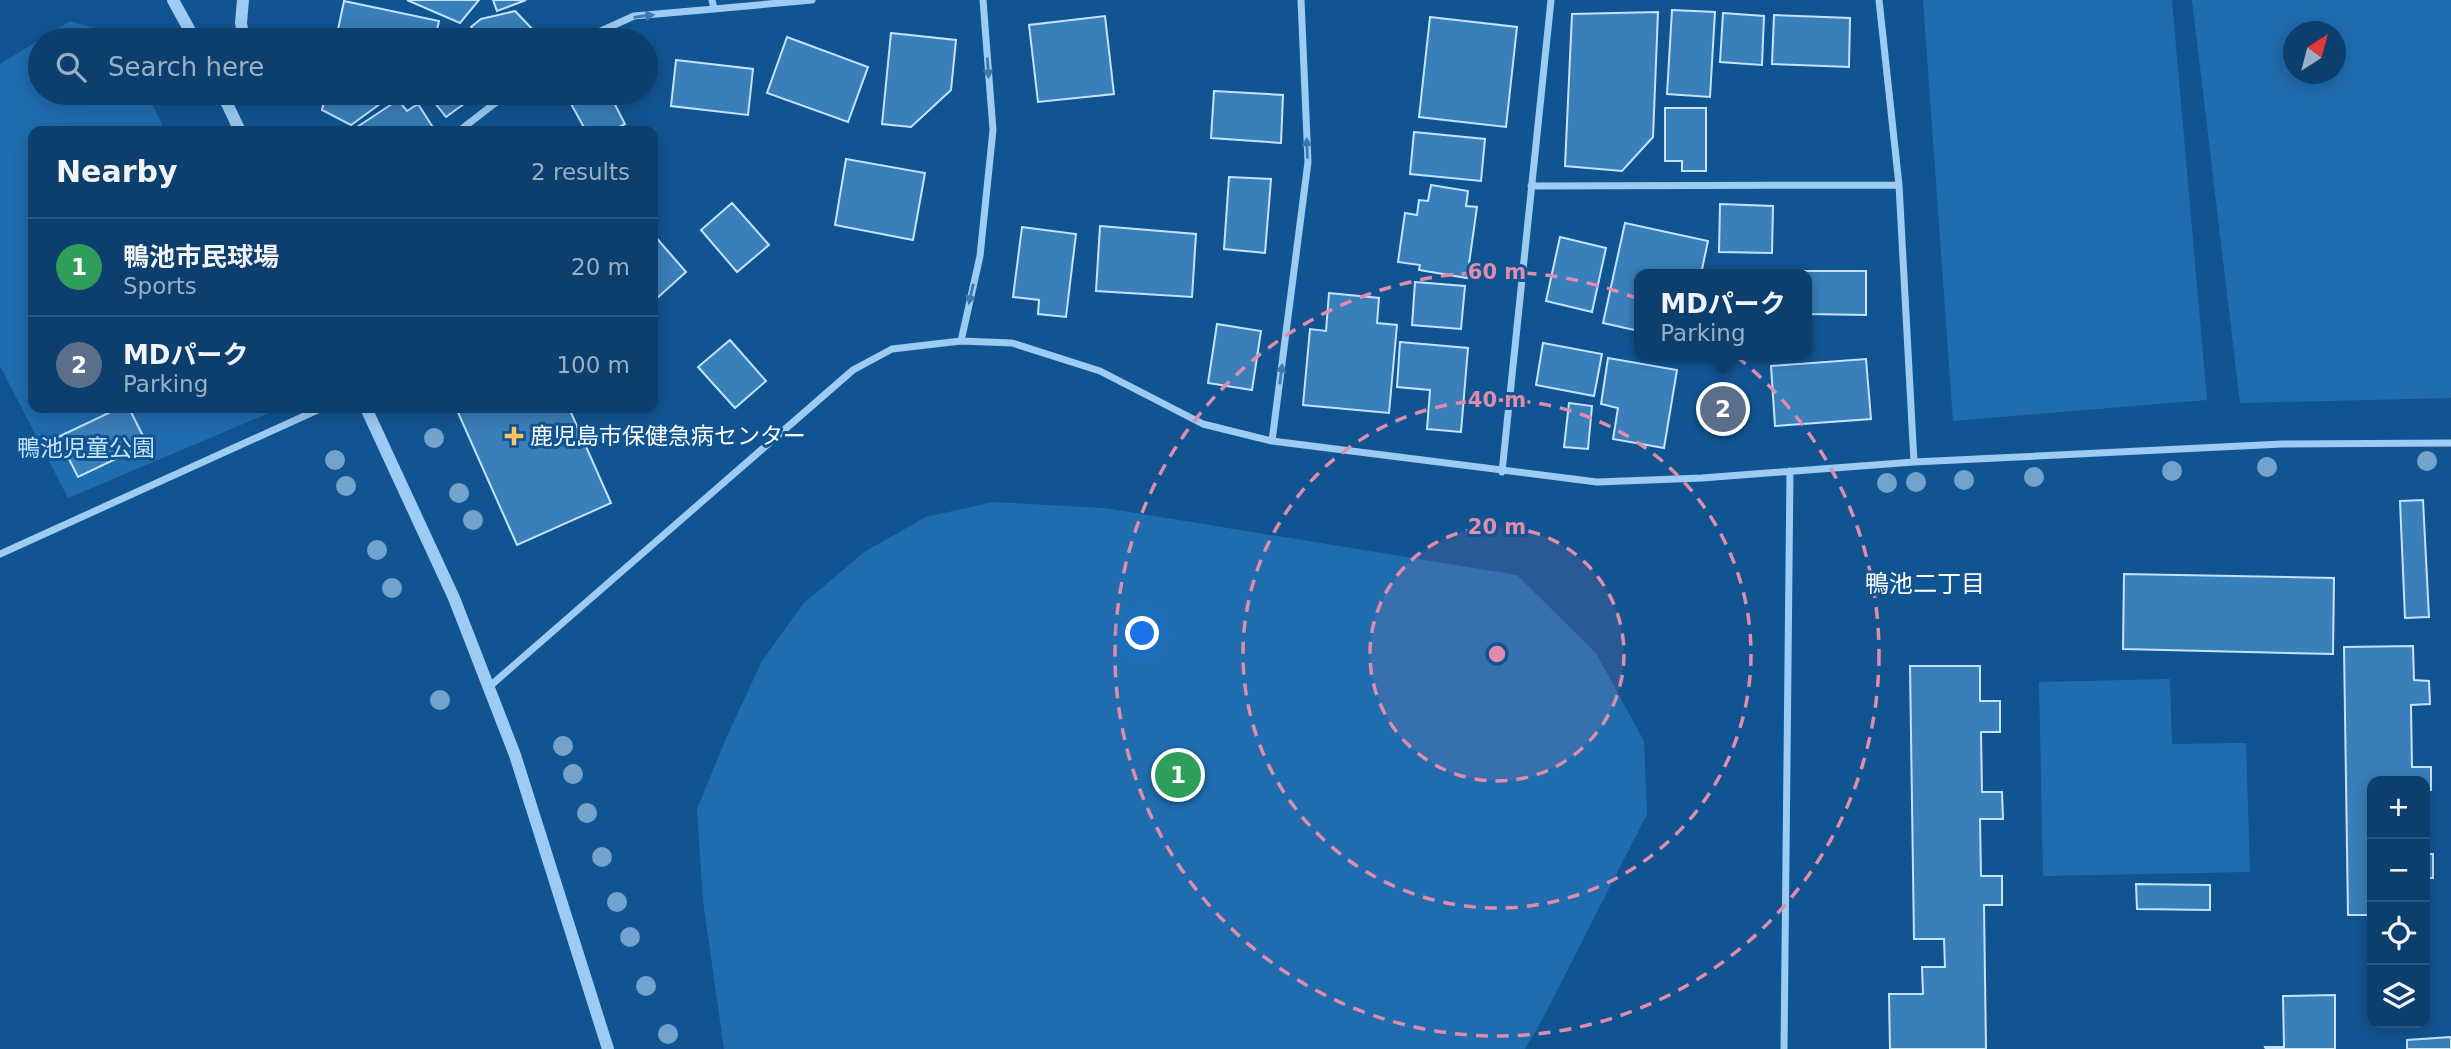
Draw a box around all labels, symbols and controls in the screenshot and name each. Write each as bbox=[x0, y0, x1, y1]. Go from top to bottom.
one-way arrow bbox=[633, 10, 655, 21]
north arrow bbox=[2283, 21, 2346, 84]
search box bbox=[28, 28, 658, 105]
icon: search bbox=[52, 48, 90, 86]
text: Search here bbox=[108, 52, 264, 82]
one-way arrow bbox=[983, 57, 994, 79]
one-way arrow bbox=[1302, 137, 1313, 159]
text: Nearby bbox=[56, 154, 178, 189]
text: 2 results bbox=[531, 159, 630, 185]
text: 鴨池市民球場 bbox=[123, 242, 279, 272]
text: 1 bbox=[71, 254, 87, 280]
text: 20 m bbox=[571, 254, 630, 280]
text: 60 m bbox=[1468, 260, 1526, 284]
popup bbox=[1634, 269, 1812, 360]
text: Sports bbox=[123, 273, 197, 299]
one-way arrow bbox=[966, 283, 977, 305]
text: MDパーク bbox=[1660, 289, 1786, 319]
text: Parking bbox=[1660, 320, 1746, 346]
text: MDパーク bbox=[123, 340, 248, 370]
text: 2 bbox=[71, 352, 87, 378]
text: 100 m bbox=[556, 352, 630, 378]
one-way arrow bbox=[1275, 362, 1286, 384]
text: Parking bbox=[123, 371, 208, 397]
pin: 2 bbox=[1700, 383, 1746, 435]
text: 40 m bbox=[1468, 388, 1526, 412]
place label: 鹿児島市保健急病センター bbox=[530, 423, 806, 449]
marker: 鹿児島市保健急病センター bbox=[504, 426, 524, 446]
park label: 鴨池児童公園 bbox=[17, 435, 155, 461]
text: 20 m bbox=[1468, 515, 1526, 539]
district label: 鴨池二丁目 bbox=[1865, 570, 1985, 598]
your location bbox=[1125, 616, 1159, 650]
centre of rings bbox=[1485, 642, 1509, 666]
pin: 1 bbox=[1155, 749, 1201, 801]
map controls bbox=[2367, 776, 2430, 1028]
button: + bbox=[2367, 776, 2430, 839]
button: − bbox=[2367, 839, 2430, 902]
button: locate bbox=[2367, 902, 2430, 965]
button: layers bbox=[2367, 965, 2430, 1028]

